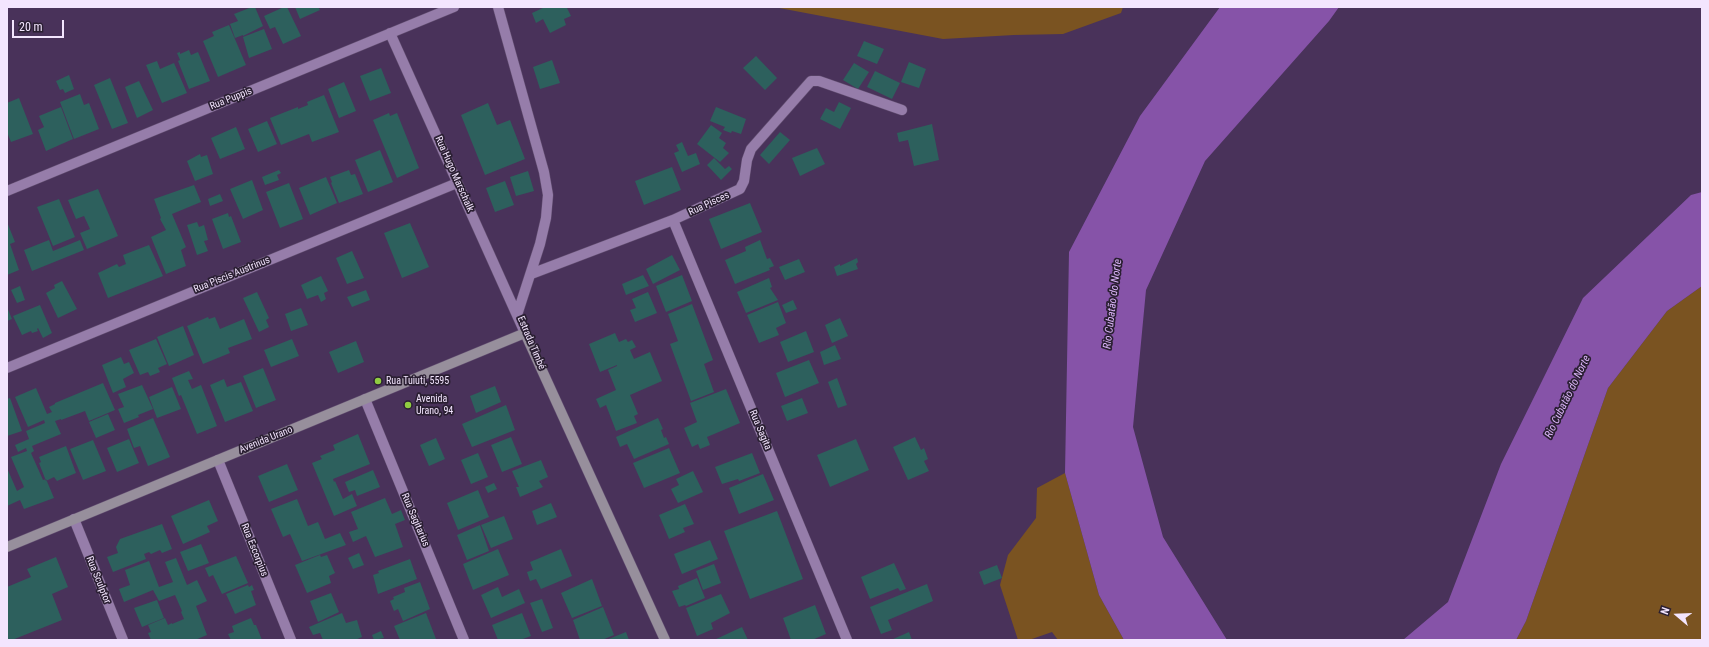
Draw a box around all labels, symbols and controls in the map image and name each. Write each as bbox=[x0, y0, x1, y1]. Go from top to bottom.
scale bar bbox=[14, 12, 66, 38]
text: 20 m bbox=[19, 20, 43, 34]
street label: Rua Puppis bbox=[208, 85, 254, 113]
street label: Rua Hugo Marschalk bbox=[432, 134, 476, 214]
street label: Rua Pisces bbox=[687, 189, 731, 219]
street label: Rua Piscis Austrinus bbox=[192, 254, 272, 296]
water label: Rio Cubatão do Norte bbox=[1101, 258, 1125, 350]
street label: Estrada Timbé bbox=[514, 315, 548, 371]
water label: Rio Cubatão do Norte bbox=[1542, 353, 1594, 441]
place label: Rua Tuiuti, 5595 bbox=[386, 375, 449, 387]
marker: Rua Tuiuti, 5595 bbox=[373, 376, 383, 386]
place label: Avenida Urano, 94 bbox=[416, 393, 453, 416]
marker: Avenida Urano, 94 bbox=[403, 400, 413, 410]
street label: Rua Sagita bbox=[746, 408, 774, 452]
street label: Avenida Urano bbox=[237, 424, 295, 456]
street label: Rua Sagitarius bbox=[398, 491, 432, 549]
street label: Rua Escorpius bbox=[238, 522, 270, 578]
street label: Rua Sculptor bbox=[83, 555, 113, 605]
north arrow bbox=[1657, 595, 1697, 635]
text: N bbox=[1658, 606, 1672, 616]

